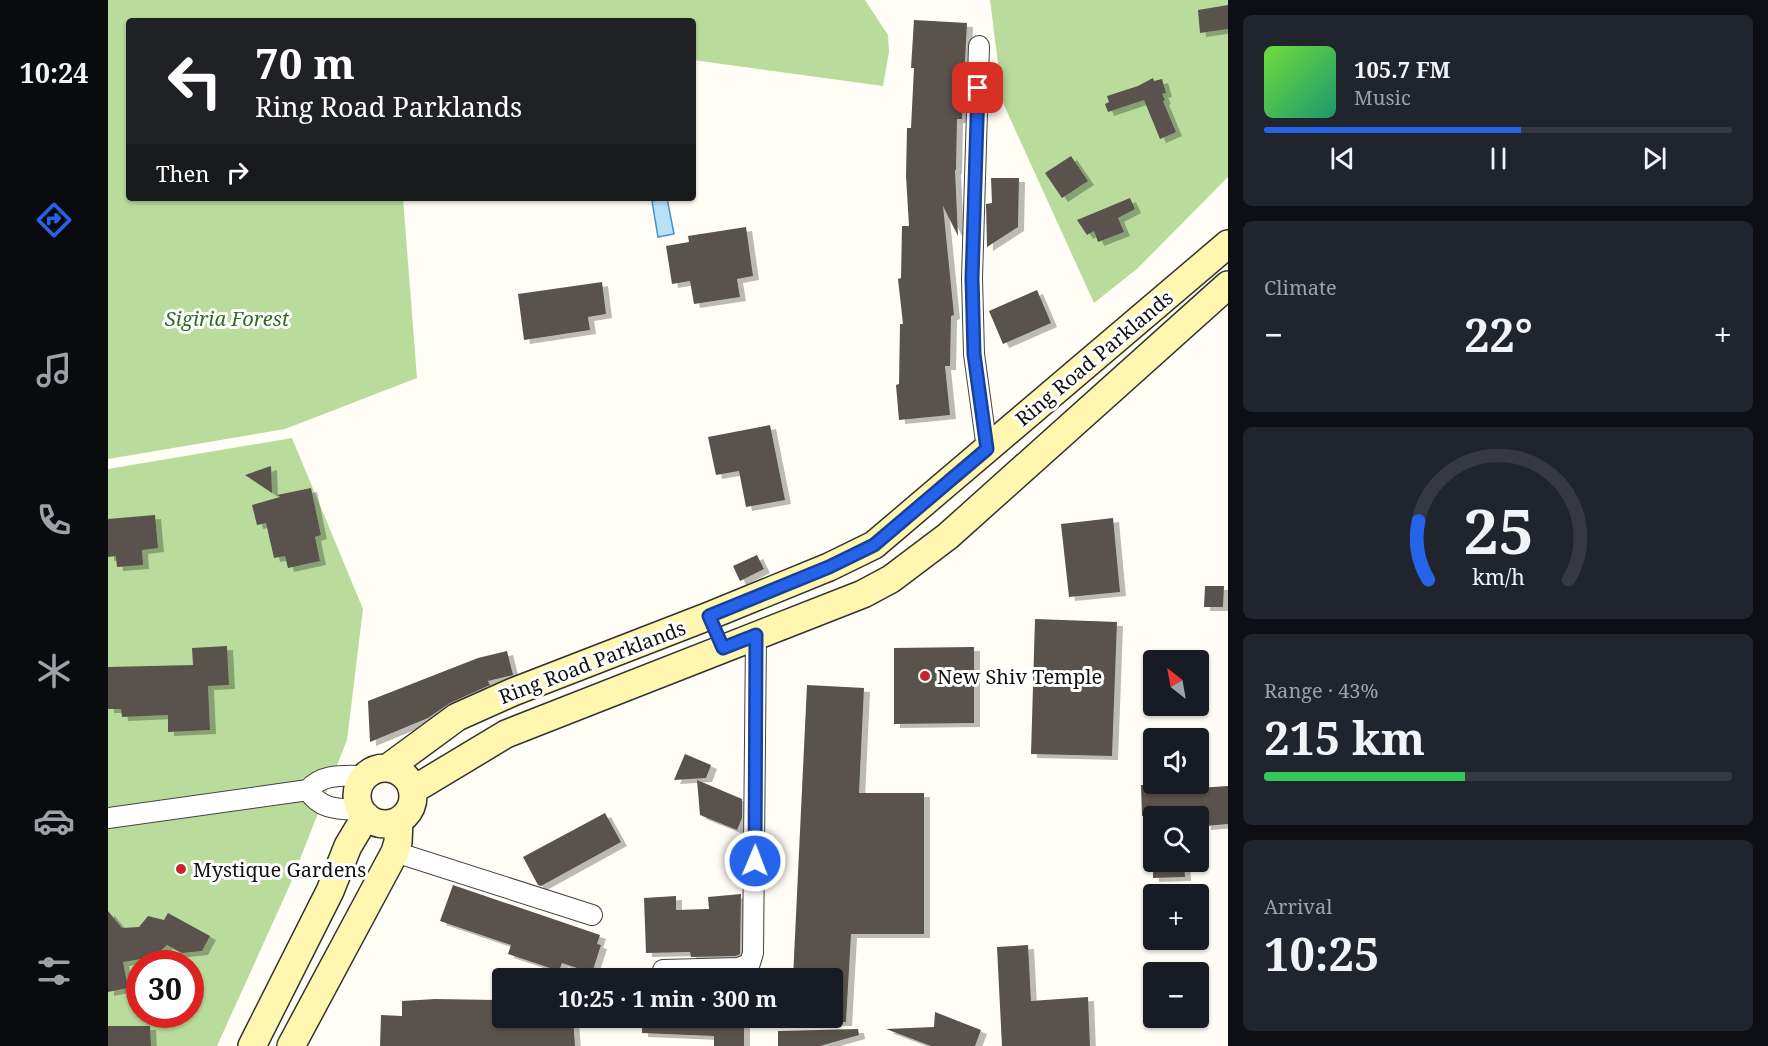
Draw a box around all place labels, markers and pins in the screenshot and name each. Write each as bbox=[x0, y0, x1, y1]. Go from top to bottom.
pin bbox=[952, 62, 1003, 113]
place label: New Shiv Temple bbox=[937, 663, 1102, 690]
marker: New Shiv Temple bbox=[918, 669, 932, 683]
place label: Mystique Gardens bbox=[193, 856, 366, 883]
marker: Mystique Gardens bbox=[174, 862, 188, 876]

